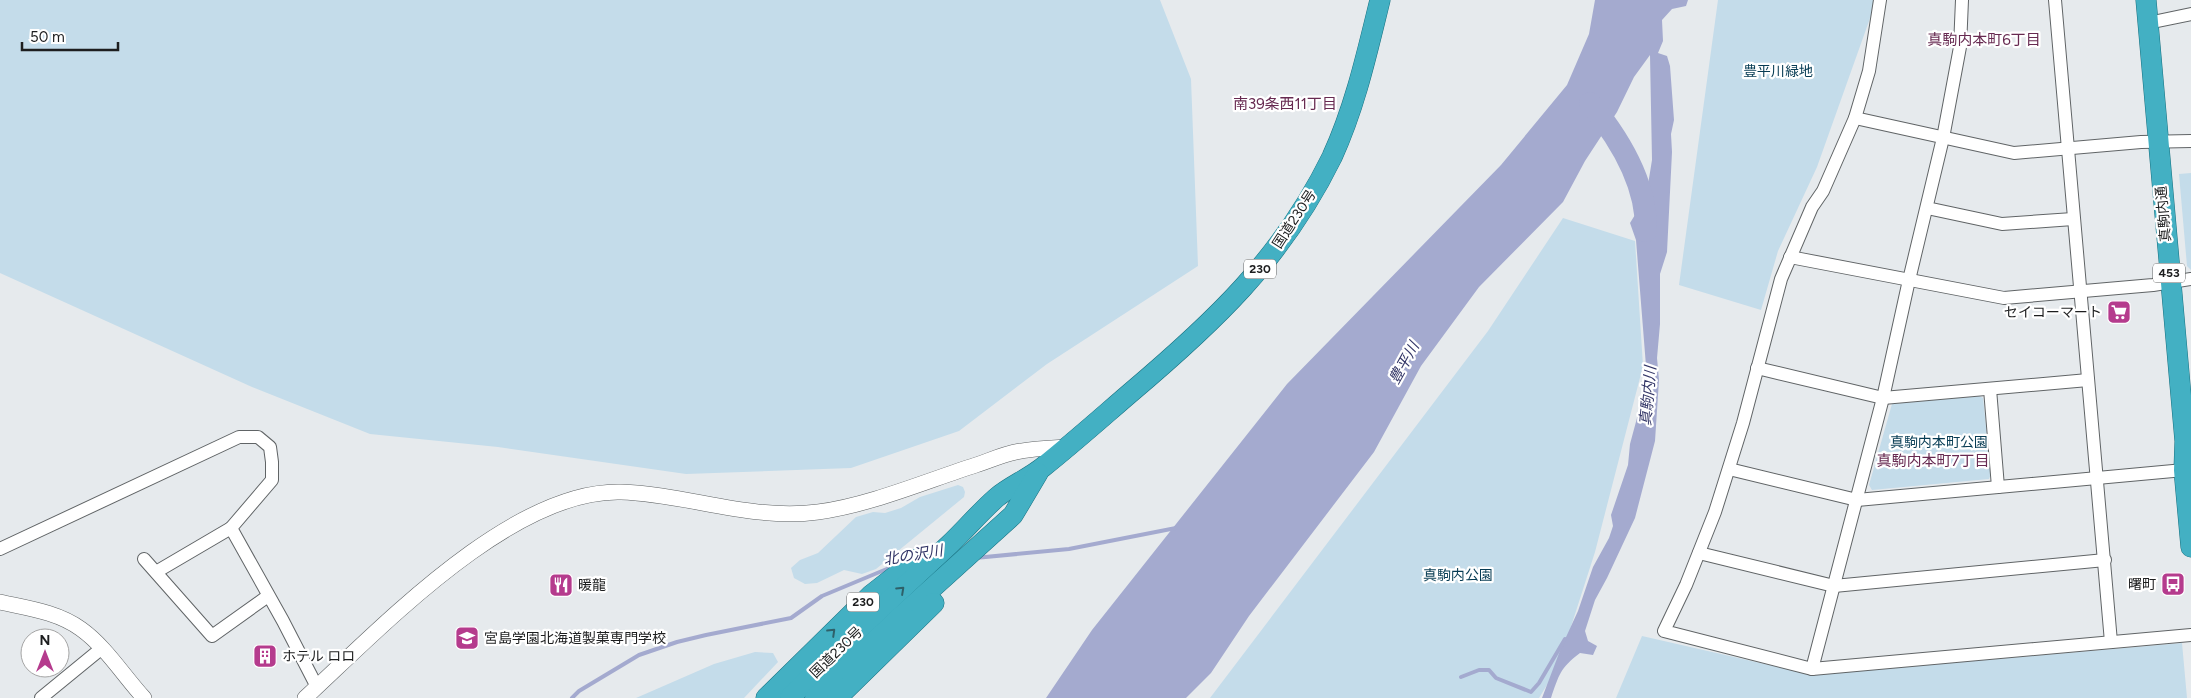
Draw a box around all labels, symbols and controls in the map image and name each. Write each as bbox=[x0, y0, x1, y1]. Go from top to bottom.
scale bar bbox=[22, 20, 119, 52]
text: 50 m bbox=[30, 28, 65, 46]
district label: 真駒内本町6丁目 bbox=[1927, 31, 2041, 49]
park label: 豊平川緑地 bbox=[1743, 63, 1813, 80]
district label: 南39条西11丁目 bbox=[1233, 95, 1337, 113]
street label: 真駒内通 bbox=[2153, 185, 2174, 243]
street label: 国道230号 bbox=[1269, 187, 1320, 252]
road number: 230 bbox=[1244, 260, 1276, 278]
road number: 453 bbox=[2153, 264, 2185, 282]
supermarket icon: セイコーマート bbox=[2106, 299, 2132, 325]
place label: セイコーマート bbox=[2004, 304, 2102, 321]
water label: 豊平川 bbox=[1385, 337, 1424, 387]
water label: 真駒内川 bbox=[1636, 363, 1660, 427]
park label: 真駒内本町公園 bbox=[1890, 434, 1988, 451]
district label: 真駒内本町7丁目 bbox=[1876, 452, 1990, 470]
water label: 北の沢川 bbox=[882, 541, 946, 569]
park label: 真駒内公園 bbox=[1423, 567, 1493, 584]
bus stop icon: 曙町 bbox=[2160, 571, 2186, 597]
restaurant icon: 暖龍 bbox=[548, 572, 574, 598]
place label: 曙町 bbox=[2128, 576, 2156, 593]
place label: 暖龍 bbox=[578, 577, 606, 594]
one-way arrow bbox=[895, 587, 904, 596]
road number: 230 bbox=[847, 592, 879, 612]
street label: 国道230号 bbox=[807, 623, 866, 682]
school or university icon: 宮島学園北海道製菓専門学校 bbox=[454, 625, 480, 651]
north arrow bbox=[20, 628, 70, 678]
one-way arrow bbox=[826, 629, 835, 638]
place label: 宮島学園北海道製菓専門学校 bbox=[484, 630, 666, 647]
text: N bbox=[40, 632, 50, 649]
building icon: ホテル ロロ bbox=[252, 643, 278, 669]
place label: ホテル ロロ bbox=[282, 648, 355, 665]

